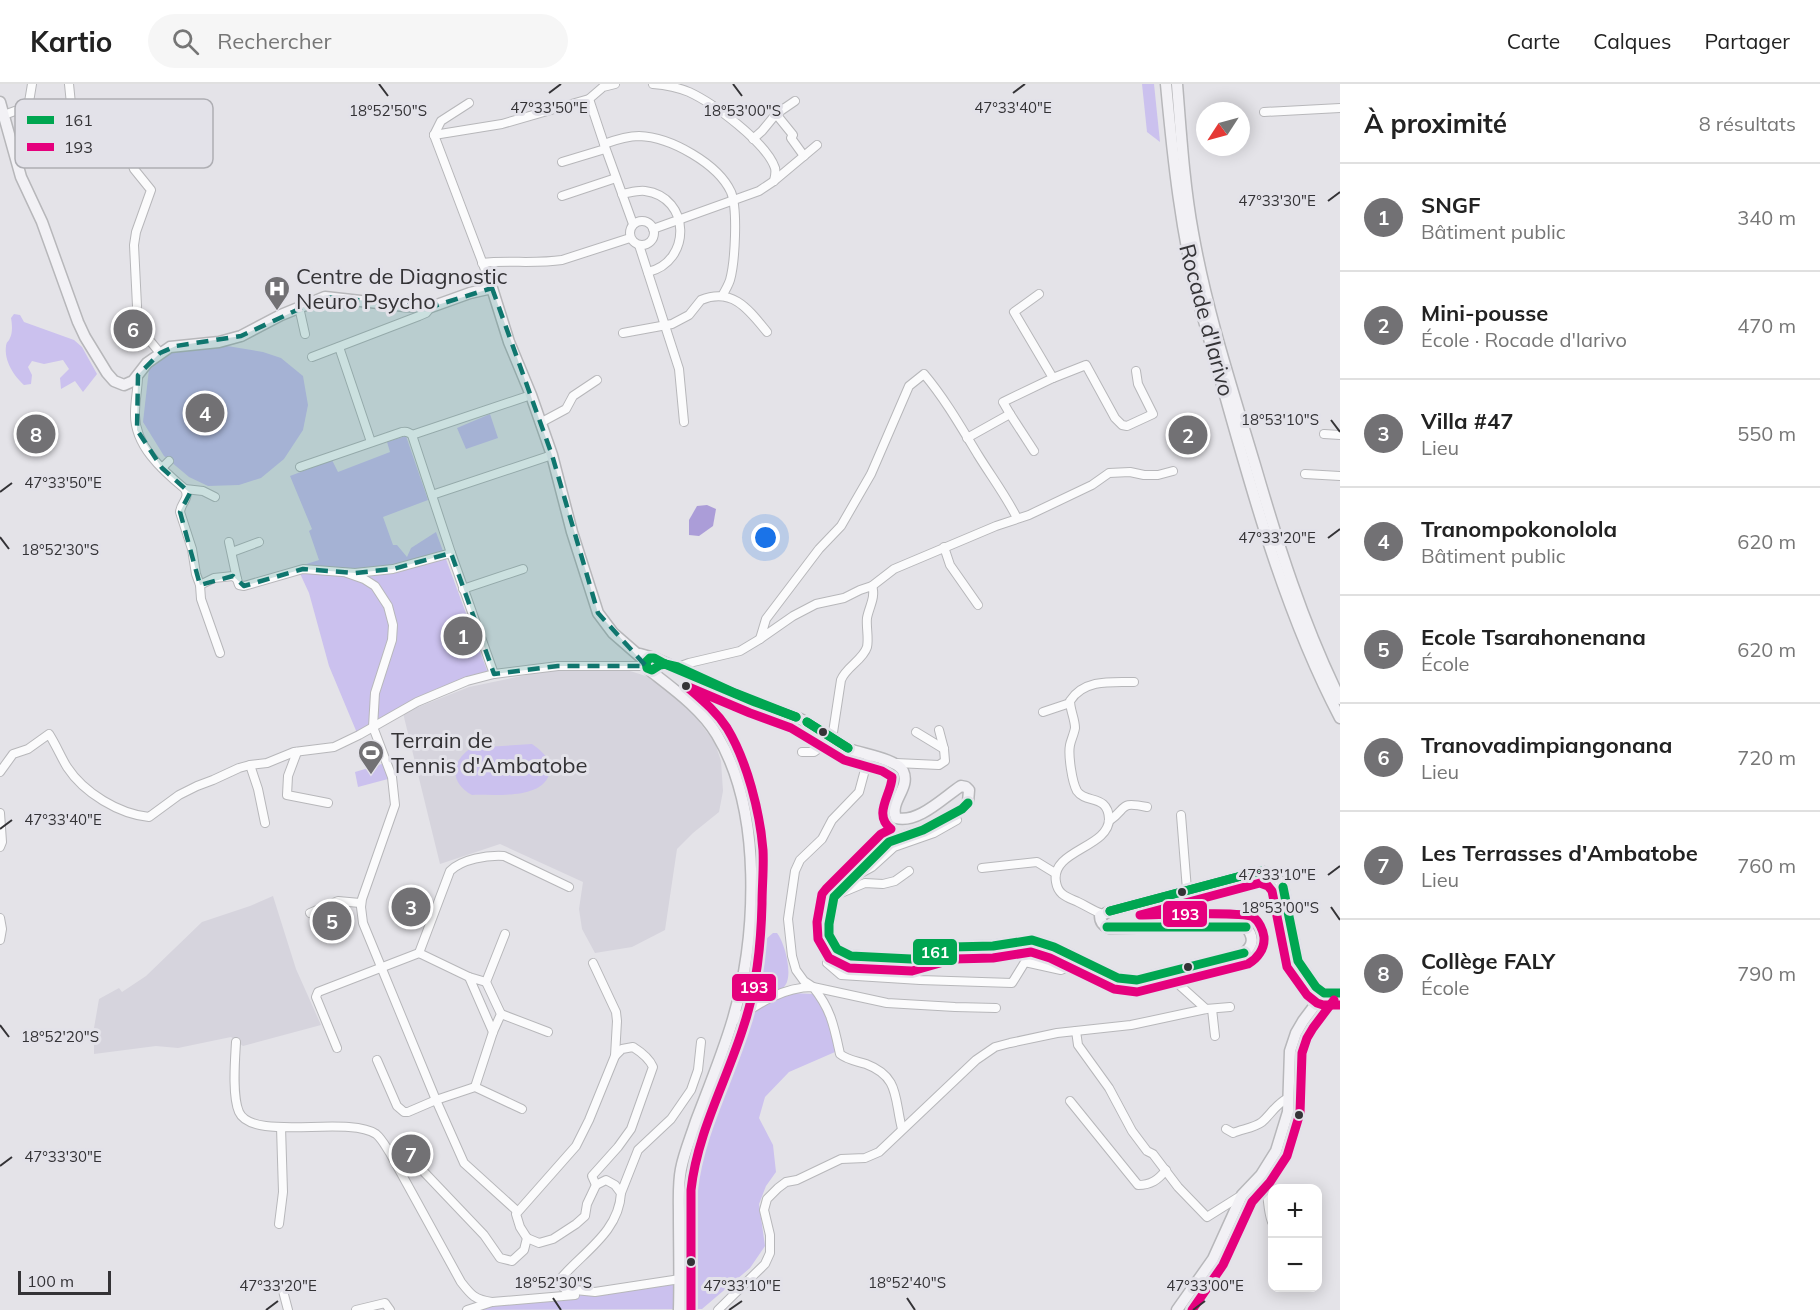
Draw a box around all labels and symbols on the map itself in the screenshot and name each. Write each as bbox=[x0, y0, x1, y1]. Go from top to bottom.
text: 47°33'50"E bbox=[510, 98, 588, 117]
text: 47°33'40"E bbox=[974, 98, 1052, 117]
legend bbox=[15, 99, 213, 168]
text: 18°52'50"S bbox=[349, 101, 427, 120]
text: 18°53'00"S bbox=[703, 101, 781, 120]
north arrow bbox=[1196, 102, 1250, 156]
text: 161 bbox=[64, 110, 93, 130]
text: 193 bbox=[64, 137, 93, 157]
text: 47°33'30"E bbox=[1238, 191, 1316, 210]
street label: Rocade d'Iarivo bbox=[1173, 241, 1241, 399]
place label: Centre de Diagnostic Neuro Psycho bbox=[296, 262, 508, 315]
hospital icon: Centre de Diagnostic Neuro Psycho bbox=[262, 274, 292, 312]
pin: 6 bbox=[114, 306, 152, 352]
pin: 4 bbox=[186, 390, 224, 436]
text: 18°53'10"S bbox=[1241, 410, 1319, 429]
pin: 8 bbox=[16, 412, 56, 456]
pin: 2 bbox=[1168, 412, 1208, 458]
text: 47°33'50"E bbox=[24, 473, 102, 492]
your location bbox=[751, 523, 780, 552]
text: 47°33'20"E bbox=[1238, 528, 1316, 547]
text: 18°52'30"S bbox=[21, 540, 99, 559]
pin: 1 bbox=[444, 614, 482, 658]
unlabelled marker bbox=[680, 680, 692, 692]
place label: Terrain de Tennis d'Ambatobe bbox=[391, 726, 588, 779]
unlabelled marker bbox=[817, 726, 829, 738]
sports icon: Terrain de Tennis d'Ambatobe bbox=[356, 738, 386, 776]
text: 47°33'40"E bbox=[24, 810, 102, 829]
text: 47°33'10"E bbox=[1238, 865, 1316, 884]
pin: 3 bbox=[392, 884, 430, 930]
unlabelled marker bbox=[1176, 886, 1188, 898]
pin: 5 bbox=[312, 898, 352, 944]
text: 18°53'00"S bbox=[1241, 898, 1319, 917]
line badge: 193 bbox=[1162, 900, 1208, 928]
text: 193 bbox=[1171, 904, 1199, 924]
line badge: 161 bbox=[912, 938, 958, 966]
text: 161 bbox=[921, 942, 949, 962]
unlabelled marker bbox=[1182, 961, 1194, 973]
line badge: 193 bbox=[731, 973, 777, 1002]
text: 193 bbox=[740, 977, 768, 997]
text: 18°52'20"S bbox=[21, 1027, 99, 1046]
unlabelled marker bbox=[1293, 1109, 1305, 1121]
pin: 7 bbox=[392, 1132, 430, 1176]
text: 47°33'30"E bbox=[24, 1147, 102, 1166]
unlabelled marker bbox=[685, 1256, 697, 1268]
scale bar bbox=[18, 1268, 111, 1296]
text: 18°52'30"S bbox=[514, 1273, 592, 1292]
text: 18°52'40"S bbox=[868, 1273, 946, 1292]
text: 47°33'20"E bbox=[239, 1276, 317, 1295]
text: 47°33'10"E bbox=[703, 1276, 781, 1295]
text: 47°33'00"E bbox=[1166, 1276, 1244, 1295]

